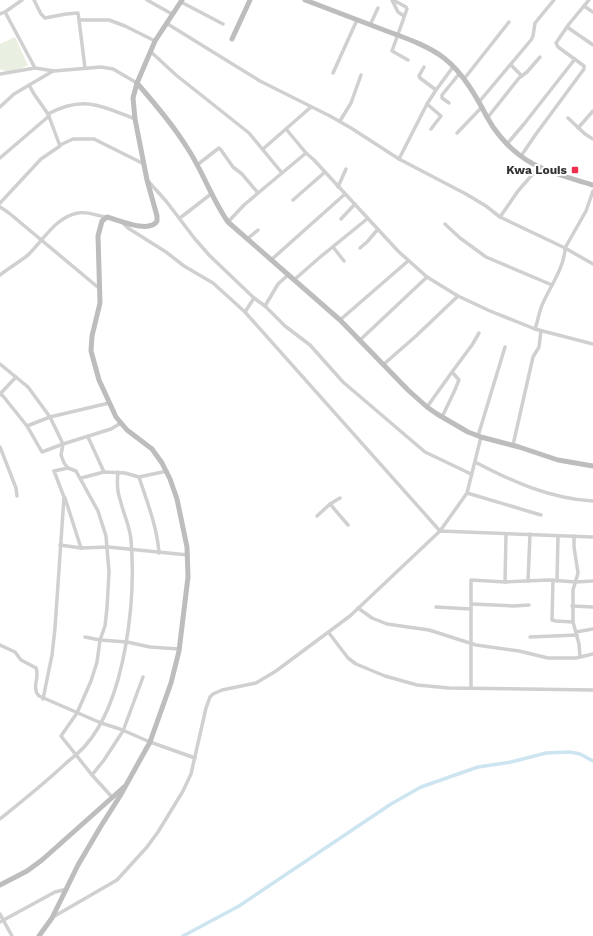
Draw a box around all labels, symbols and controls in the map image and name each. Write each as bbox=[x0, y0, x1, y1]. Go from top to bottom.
place label: Kwa Louis bbox=[506, 163, 568, 177]
marker: Kwa Louis bbox=[570, 165, 580, 175]

